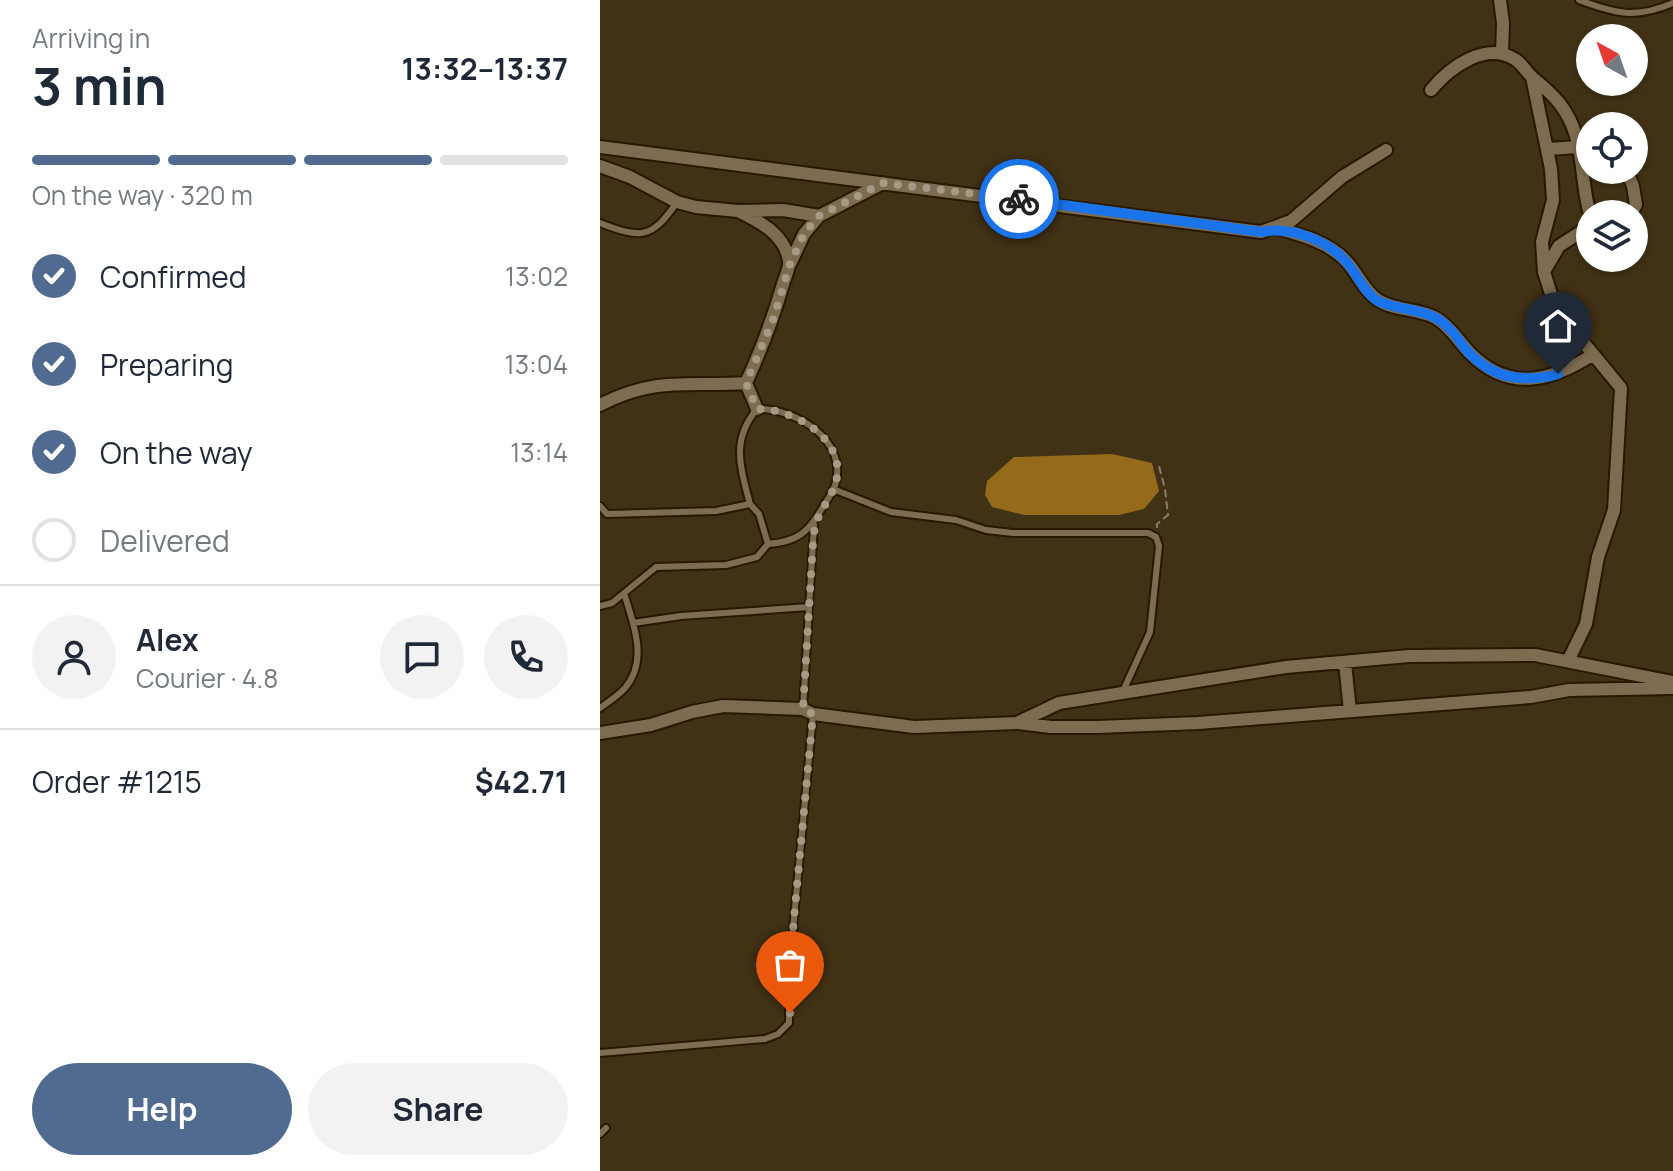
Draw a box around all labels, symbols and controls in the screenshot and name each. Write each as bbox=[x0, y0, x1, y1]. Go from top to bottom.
text: Arriving in bbox=[32, 20, 150, 56]
north arrow bbox=[1576, 24, 1648, 96]
map controls bbox=[1576, 24, 1648, 272]
text: 13:32–13:37 bbox=[401, 48, 568, 89]
text: 3 min bbox=[32, 50, 167, 121]
button: locate bbox=[1576, 112, 1648, 184]
courier bbox=[979, 159, 1059, 239]
text: On the way · 320 m bbox=[32, 177, 253, 213]
icon: bike bbox=[997, 177, 1041, 221]
button: layers bbox=[1576, 200, 1648, 272]
icon: check bbox=[32, 254, 76, 298]
text: Confirmed bbox=[100, 256, 247, 297]
text: 13:02 bbox=[505, 258, 568, 294]
pin bbox=[1524, 292, 1592, 374]
icon: home bbox=[1536, 304, 1580, 348]
icon: check bbox=[32, 342, 76, 386]
text: Preparing bbox=[100, 344, 234, 385]
text: 13:04 bbox=[505, 346, 568, 382]
icon: check bbox=[32, 430, 76, 474]
text: On the way bbox=[100, 432, 253, 473]
text: 13:14 bbox=[510, 434, 568, 470]
text: Delivered bbox=[100, 520, 230, 561]
button: person bbox=[32, 615, 116, 699]
button: chat bbox=[380, 615, 464, 699]
button: phone bbox=[484, 615, 568, 699]
text: Alex bbox=[136, 619, 199, 660]
text: Courier · 4.8 bbox=[136, 660, 278, 696]
text: Order #1215 bbox=[32, 761, 202, 802]
text: $42.71 bbox=[475, 761, 568, 802]
pin bbox=[756, 931, 824, 1013]
icon: bag bbox=[768, 943, 812, 987]
button: Help bbox=[32, 1063, 292, 1155]
button: Share bbox=[308, 1063, 568, 1155]

